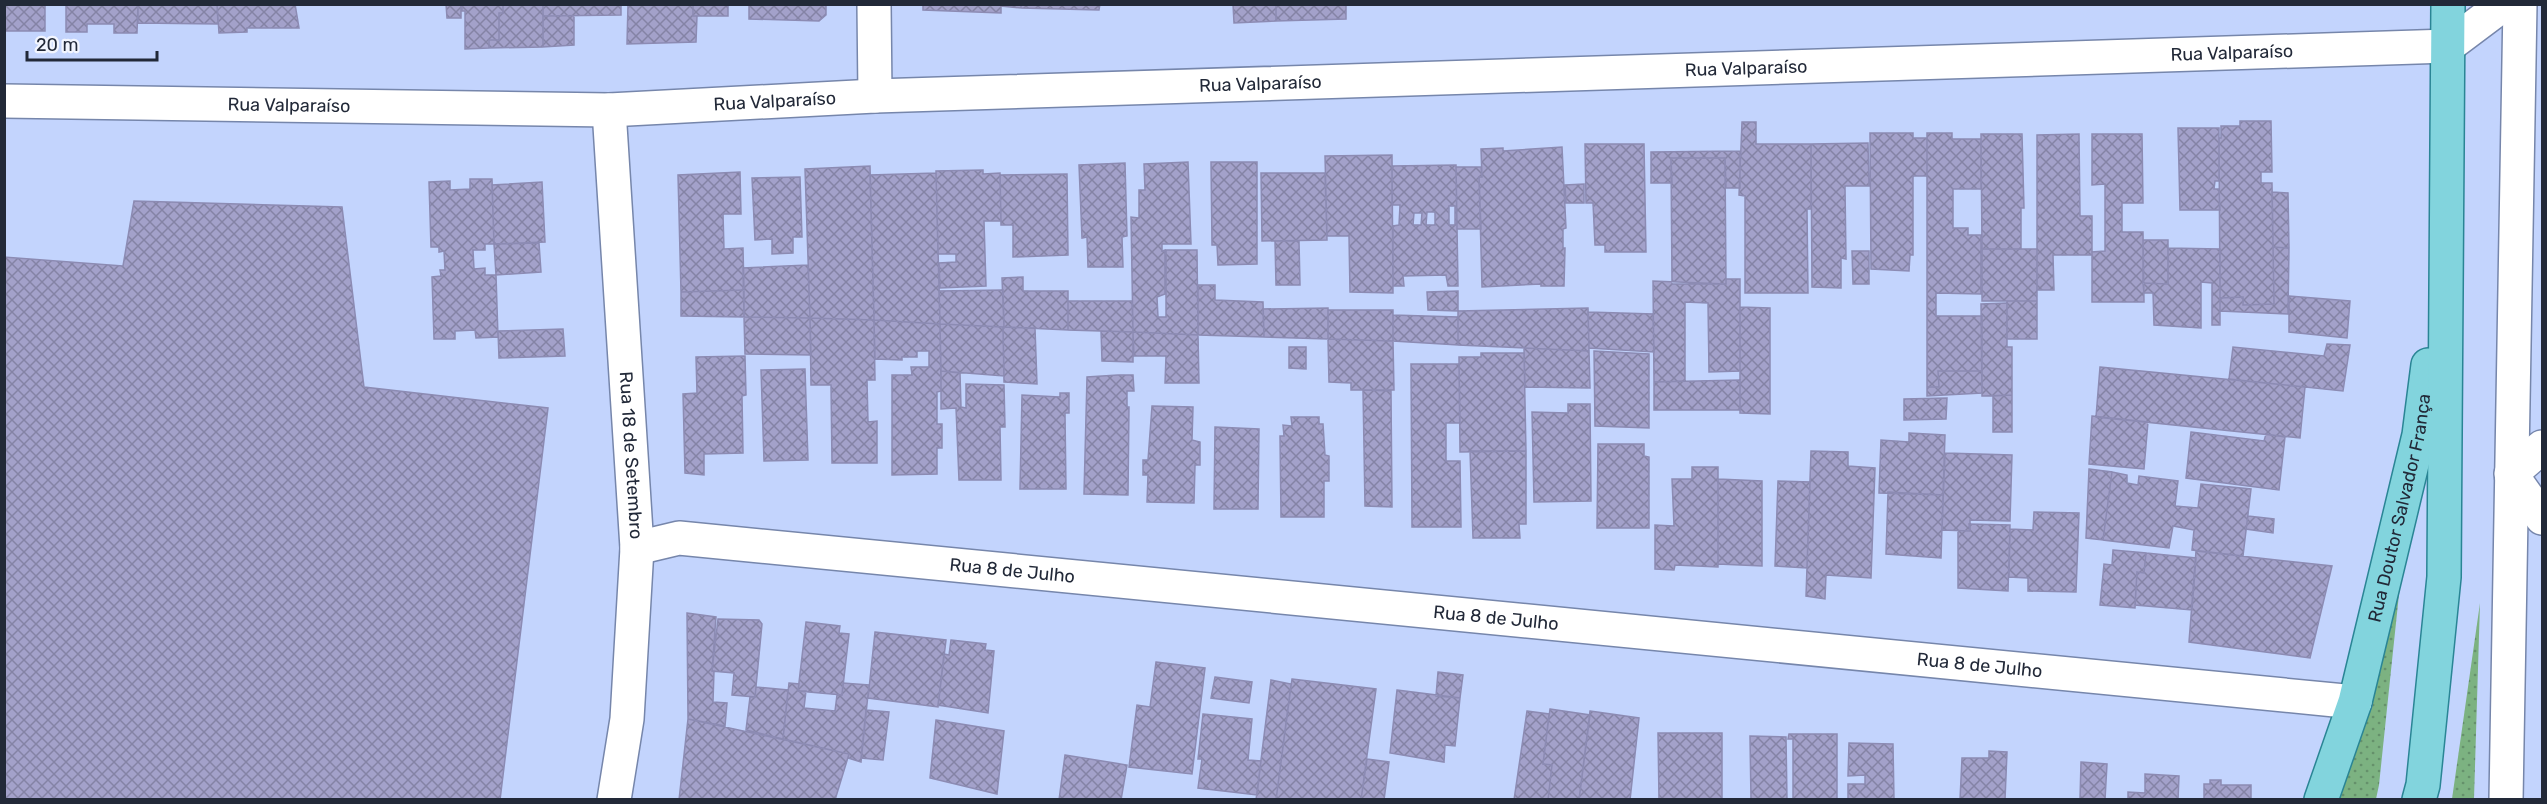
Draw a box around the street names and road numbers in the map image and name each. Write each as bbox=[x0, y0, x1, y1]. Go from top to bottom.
street label: Rua Valparaíso bbox=[2170, 40, 2294, 66]
street label: Rua Valparaíso bbox=[1684, 55, 1808, 81]
street label: Rua Valparaíso bbox=[1199, 71, 1322, 97]
street label: Rua Valparaíso bbox=[713, 87, 837, 115]
street label: Rua Valparaíso bbox=[227, 93, 351, 117]
street label: Rua 18 de Setembro bbox=[615, 371, 647, 540]
street label: Rua Doutor Salvador França bbox=[2364, 392, 2435, 624]
street label: Rua 8 de Julho bbox=[948, 554, 1076, 588]
street label: Rua 8 de Julho bbox=[1432, 601, 1560, 635]
street label: Rua 8 de Julho bbox=[1916, 648, 2043, 682]

